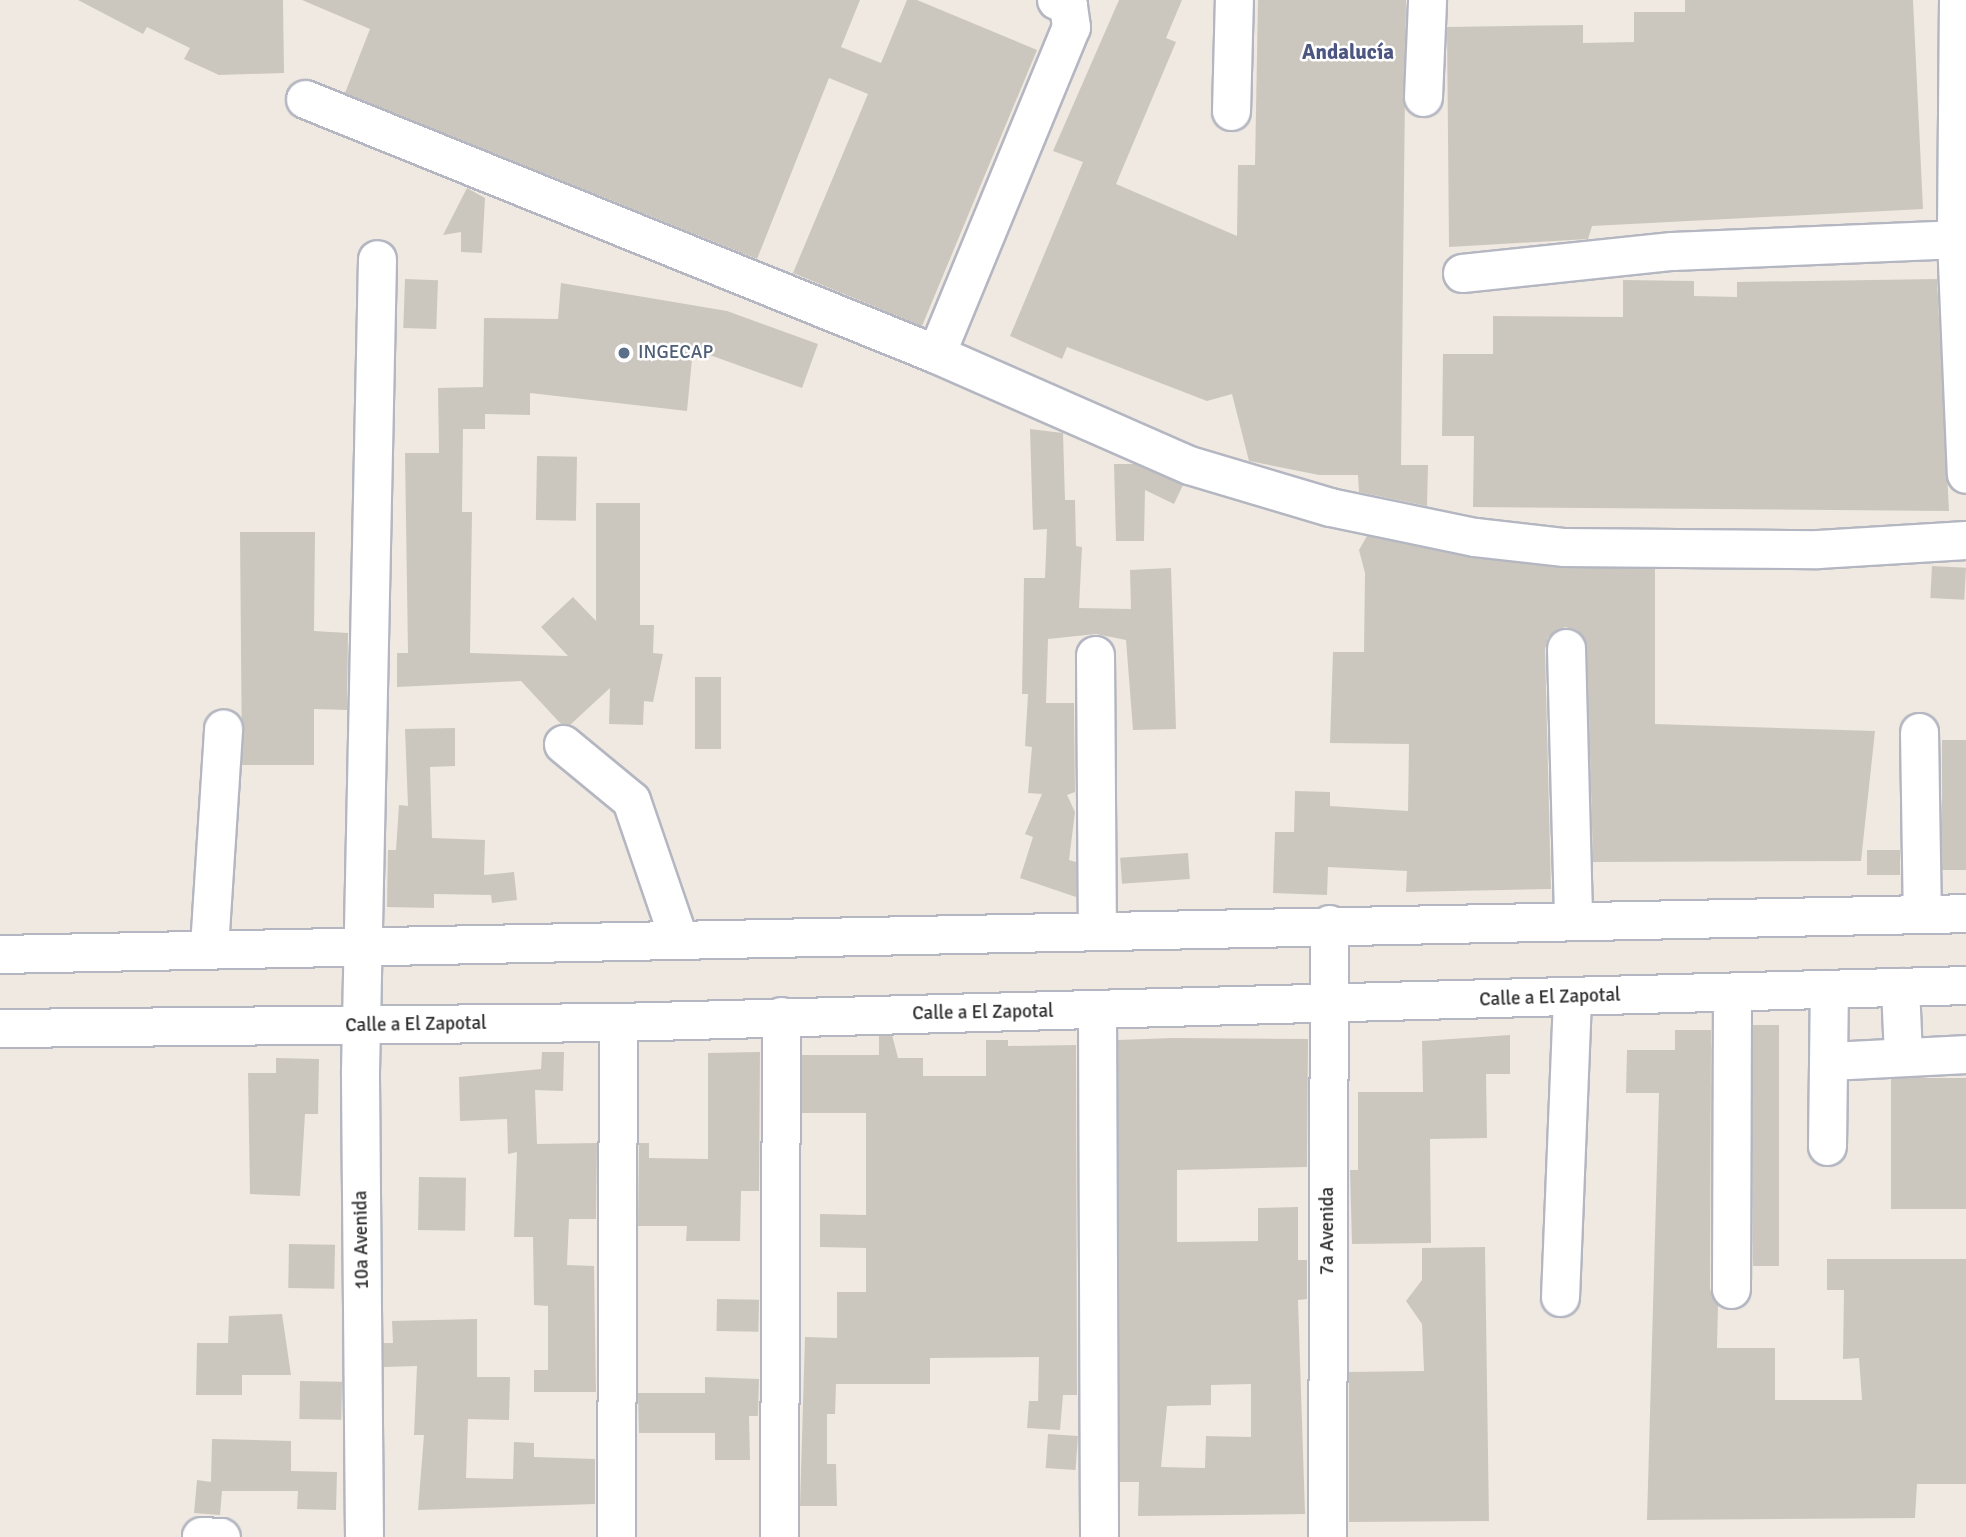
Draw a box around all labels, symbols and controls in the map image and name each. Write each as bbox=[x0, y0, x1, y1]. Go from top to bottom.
district label: Andalucía bbox=[1302, 39, 1394, 65]
place label: INGECAP bbox=[638, 342, 713, 364]
marker: INGECAP bbox=[616, 345, 632, 361]
street label: Calle a El Zapotal bbox=[1479, 984, 1621, 1012]
street label: Calle a El Zapotal bbox=[912, 1000, 1054, 1026]
street label: Calle a El Zapotal bbox=[345, 1012, 487, 1038]
street label: 7a Avenida bbox=[1317, 1187, 1339, 1275]
street label: 10a Avenida bbox=[350, 1190, 374, 1290]

